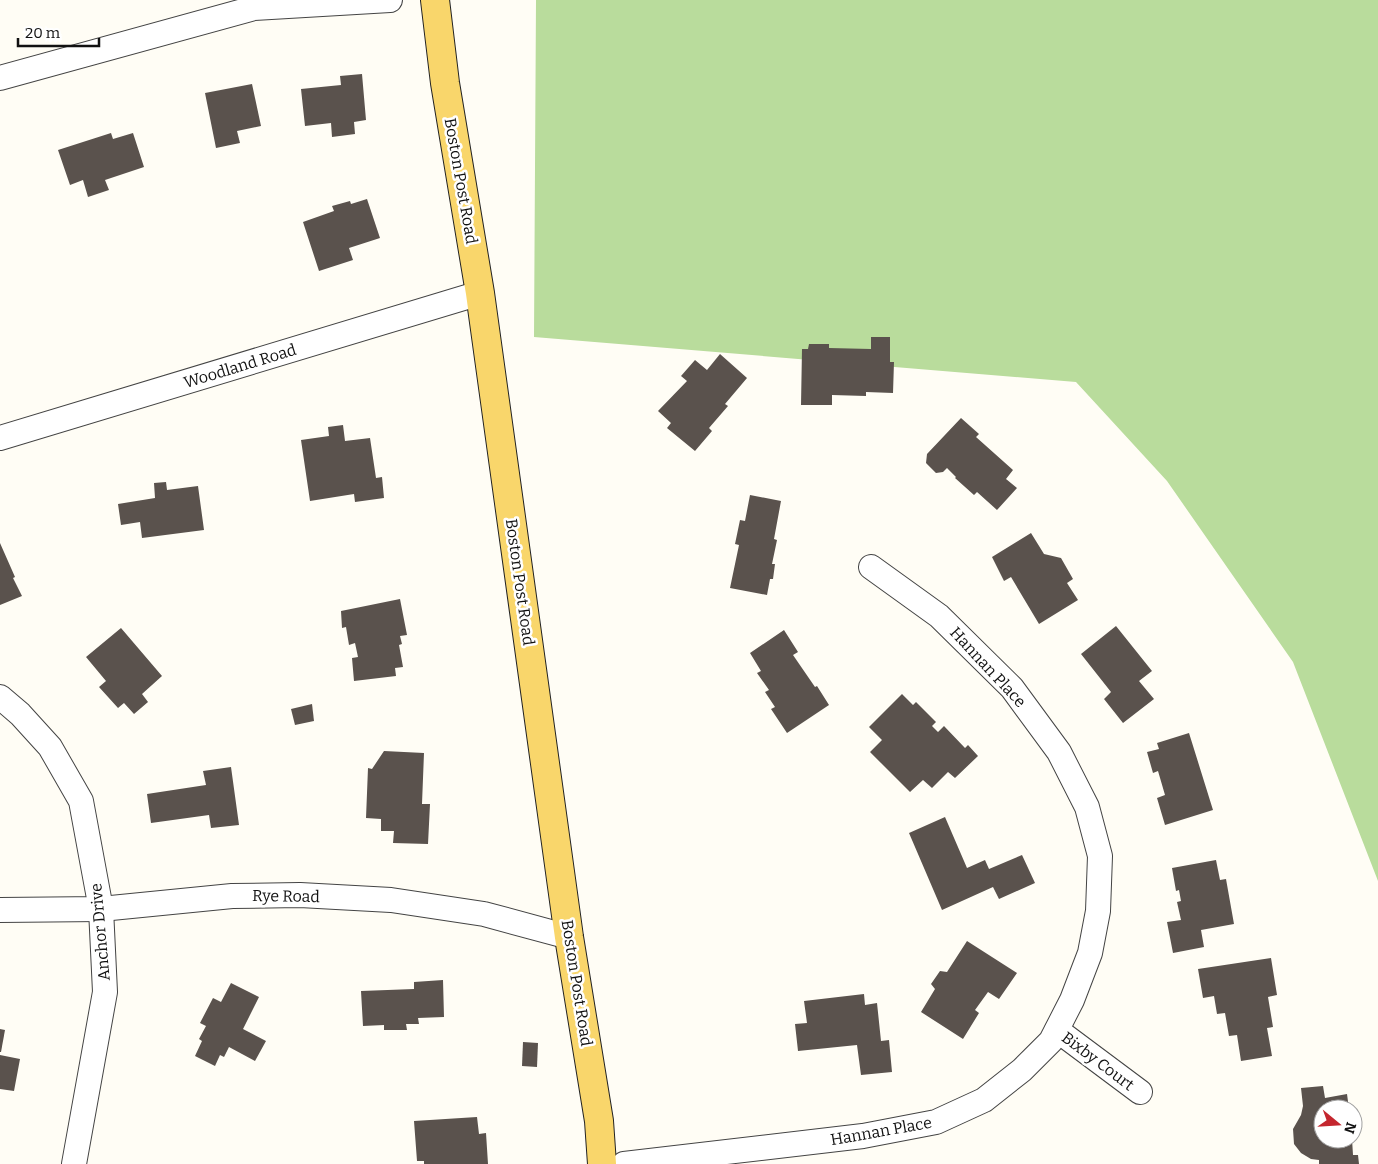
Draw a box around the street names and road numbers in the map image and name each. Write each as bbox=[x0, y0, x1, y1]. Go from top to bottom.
street label: Boston Post Road bbox=[441, 116, 482, 246]
street label: Woodland Road bbox=[181, 340, 299, 392]
street label: Boston Post Road bbox=[502, 517, 538, 647]
street label: Hannan Place bbox=[946, 623, 1030, 711]
street label: Anchor Drive bbox=[86, 882, 114, 982]
street label: Rye Road bbox=[252, 886, 321, 906]
street label: Boston Post Road bbox=[558, 918, 596, 1048]
street label: Bixby Court bbox=[1058, 1028, 1138, 1094]
street label: Hannan Place bbox=[829, 1113, 933, 1149]

